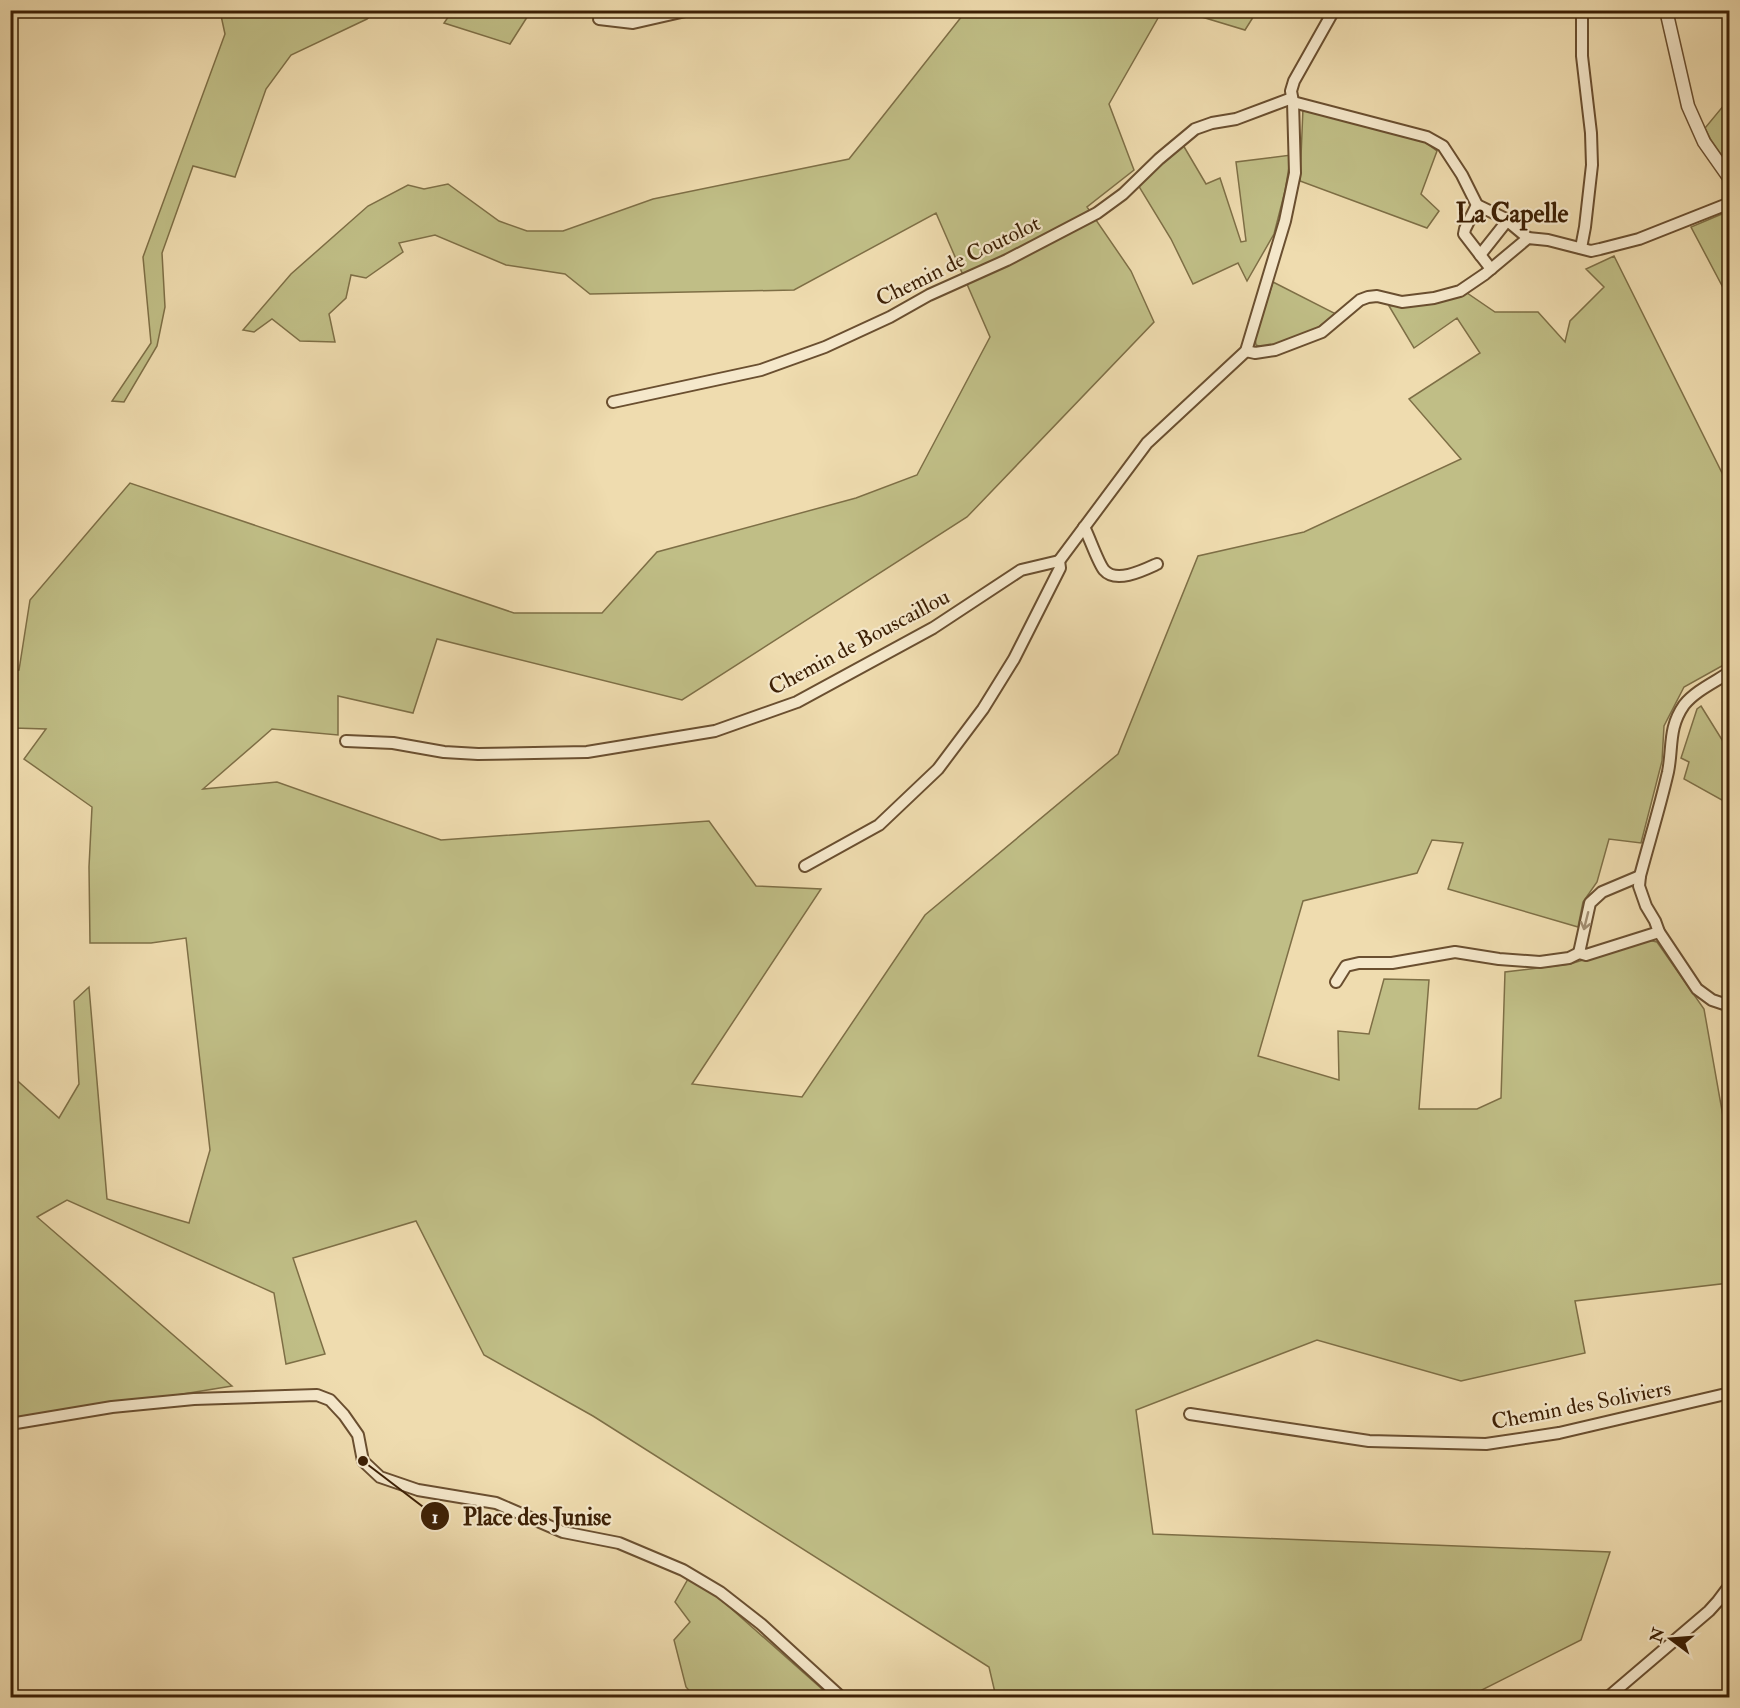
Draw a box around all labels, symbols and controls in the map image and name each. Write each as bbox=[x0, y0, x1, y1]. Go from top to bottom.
district label: La Capelle bbox=[1456, 198, 1568, 231]
street label: Chemin de Coutolot bbox=[871, 209, 1045, 313]
street label: Chemin de Bouscaillou bbox=[764, 582, 954, 702]
one-way arrow bbox=[1579, 911, 1591, 930]
street label: Chemin des Soliviers bbox=[1489, 1374, 1673, 1436]
callout: Place des Junise bbox=[420, 1495, 623, 1537]
text: Place des Junise bbox=[463, 1502, 611, 1533]
text: 1 bbox=[432, 1506, 438, 1529]
north arrow bbox=[1641, 1609, 1701, 1669]
text: N bbox=[1646, 1625, 1669, 1646]

